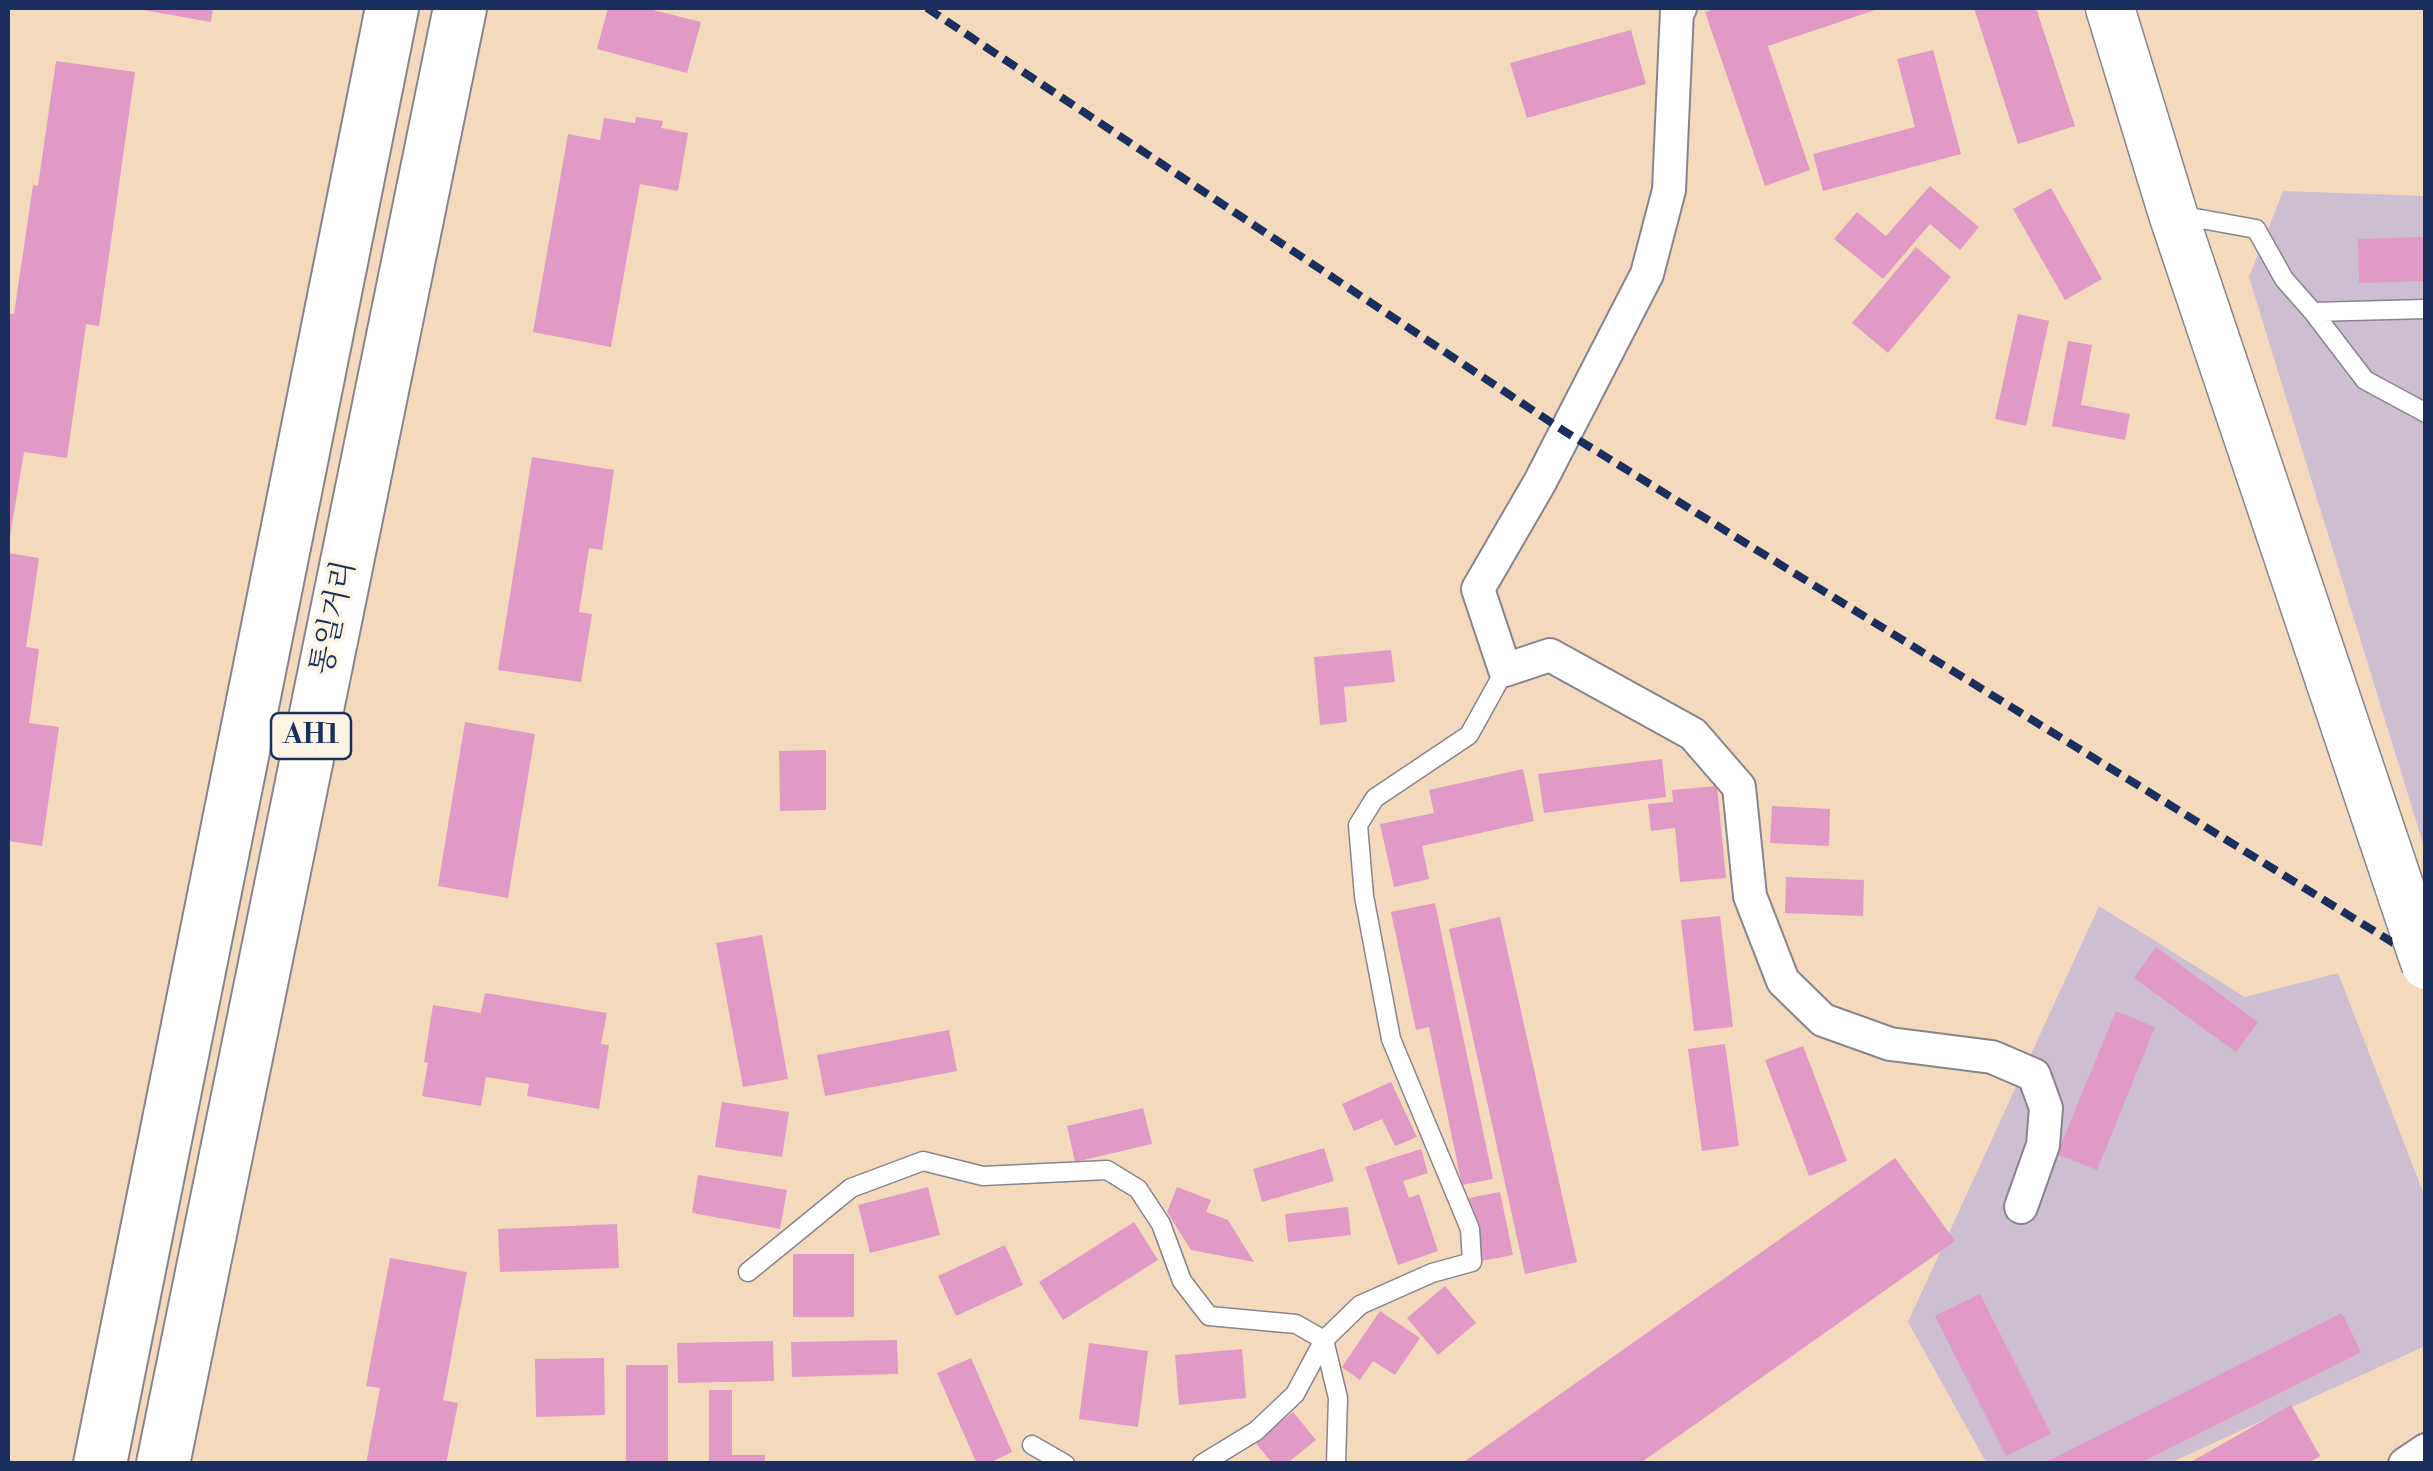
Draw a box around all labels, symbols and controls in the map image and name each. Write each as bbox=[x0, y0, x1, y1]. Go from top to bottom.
street label: 통일거리 bbox=[305, 558, 365, 678]
road number: AH1 bbox=[271, 713, 351, 759]

